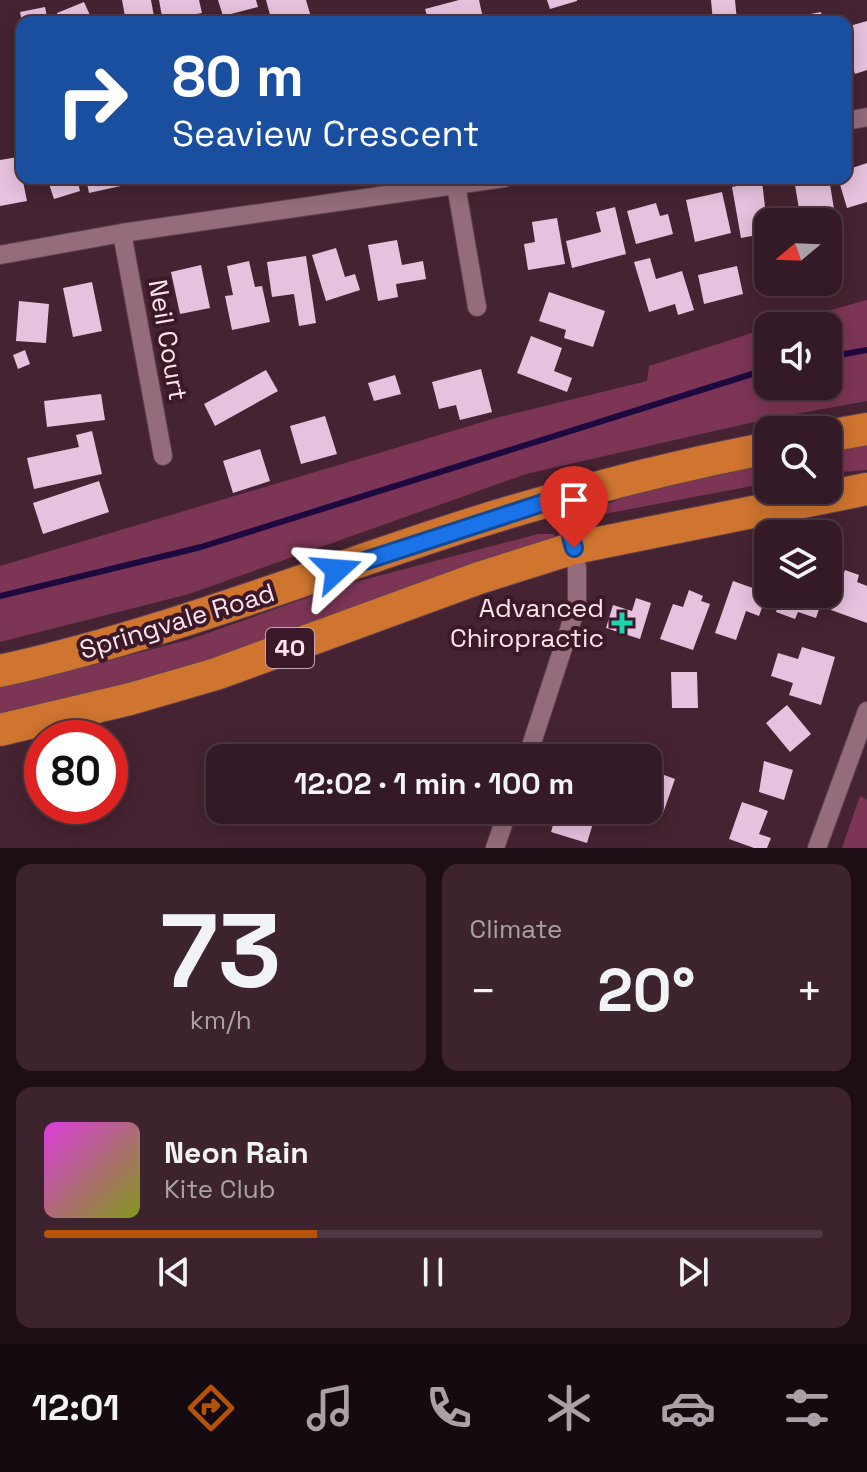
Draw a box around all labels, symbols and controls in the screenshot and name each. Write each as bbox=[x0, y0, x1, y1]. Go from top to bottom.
text: 80 m bbox=[172, 41, 304, 112]
icon: right bbox=[40, 48, 144, 152]
text: Seaview Crescent bbox=[172, 111, 480, 157]
north arrow bbox=[754, 208, 842, 296]
map controls bbox=[754, 208, 842, 608]
street label: Neil Court bbox=[141, 277, 195, 403]
button: sound bbox=[754, 312, 842, 400]
button: search bbox=[754, 416, 842, 504]
pin bbox=[540, 466, 608, 548]
icon: arrive bbox=[552, 478, 596, 522]
button: layers bbox=[754, 520, 842, 608]
position arrow bbox=[295, 528, 379, 612]
street label: Springvale Road bbox=[75, 575, 279, 667]
place label: Advanced Chiropractic bbox=[450, 591, 604, 655]
marker: Advanced Chiropractic bbox=[611, 612, 633, 634]
road number: 40 bbox=[266, 628, 314, 668]
speed limit sign: 80 bbox=[24, 720, 128, 824]
text: 12:02 · 1 min · 100 m bbox=[294, 764, 574, 803]
text: 73 bbox=[160, 885, 281, 1017]
text: Climate bbox=[470, 912, 562, 946]
text: 20° bbox=[597, 952, 695, 1029]
text: − bbox=[470, 963, 497, 1019]
text: + bbox=[796, 963, 823, 1019]
text: km/h bbox=[190, 1003, 252, 1037]
text: Neon Rain bbox=[164, 1133, 309, 1172]
text: Kite Club bbox=[164, 1172, 276, 1206]
icon: previous bbox=[152, 1250, 196, 1294]
icon: pause bbox=[411, 1250, 455, 1294]
icon: next bbox=[671, 1250, 715, 1294]
icon: directions bbox=[183, 1380, 239, 1436]
icon: music bbox=[302, 1380, 358, 1436]
icon: phone bbox=[421, 1380, 477, 1436]
icon: climate bbox=[541, 1380, 597, 1436]
icon: car bbox=[660, 1380, 716, 1436]
icon: filters bbox=[779, 1380, 835, 1436]
text: 12:01 bbox=[32, 1385, 120, 1431]

